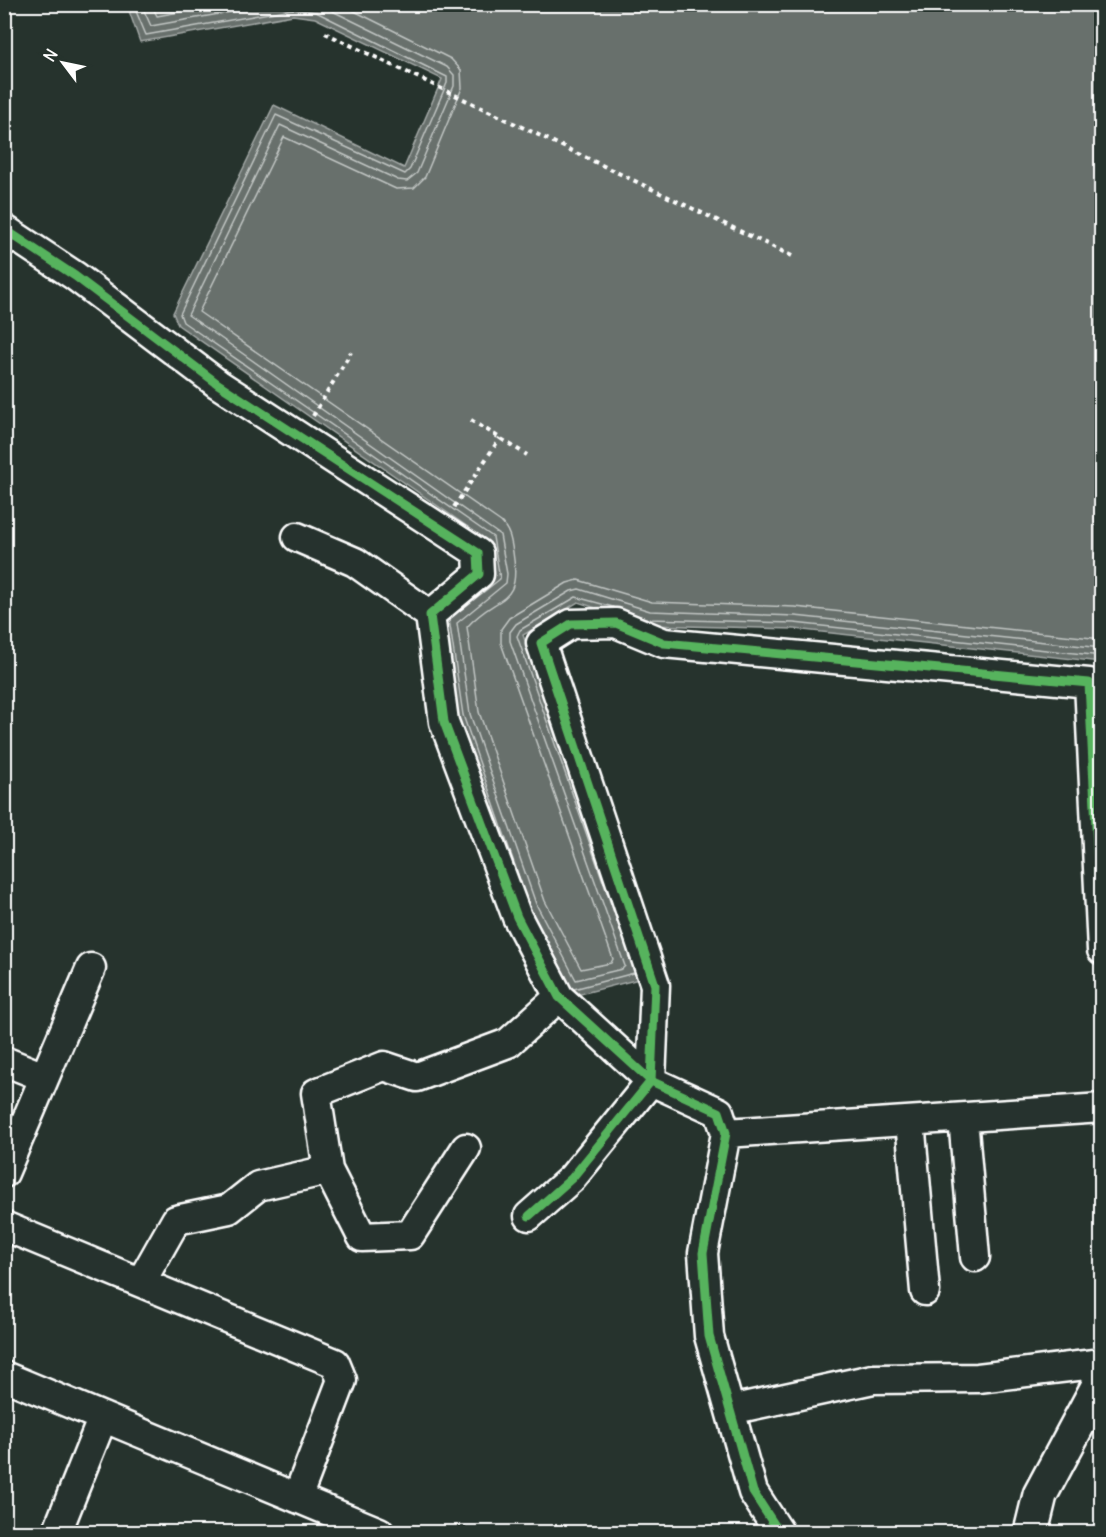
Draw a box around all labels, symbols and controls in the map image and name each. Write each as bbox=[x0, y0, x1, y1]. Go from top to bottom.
north arrow bbox=[33, 33, 93, 93]
text: N bbox=[39, 45, 62, 65]

